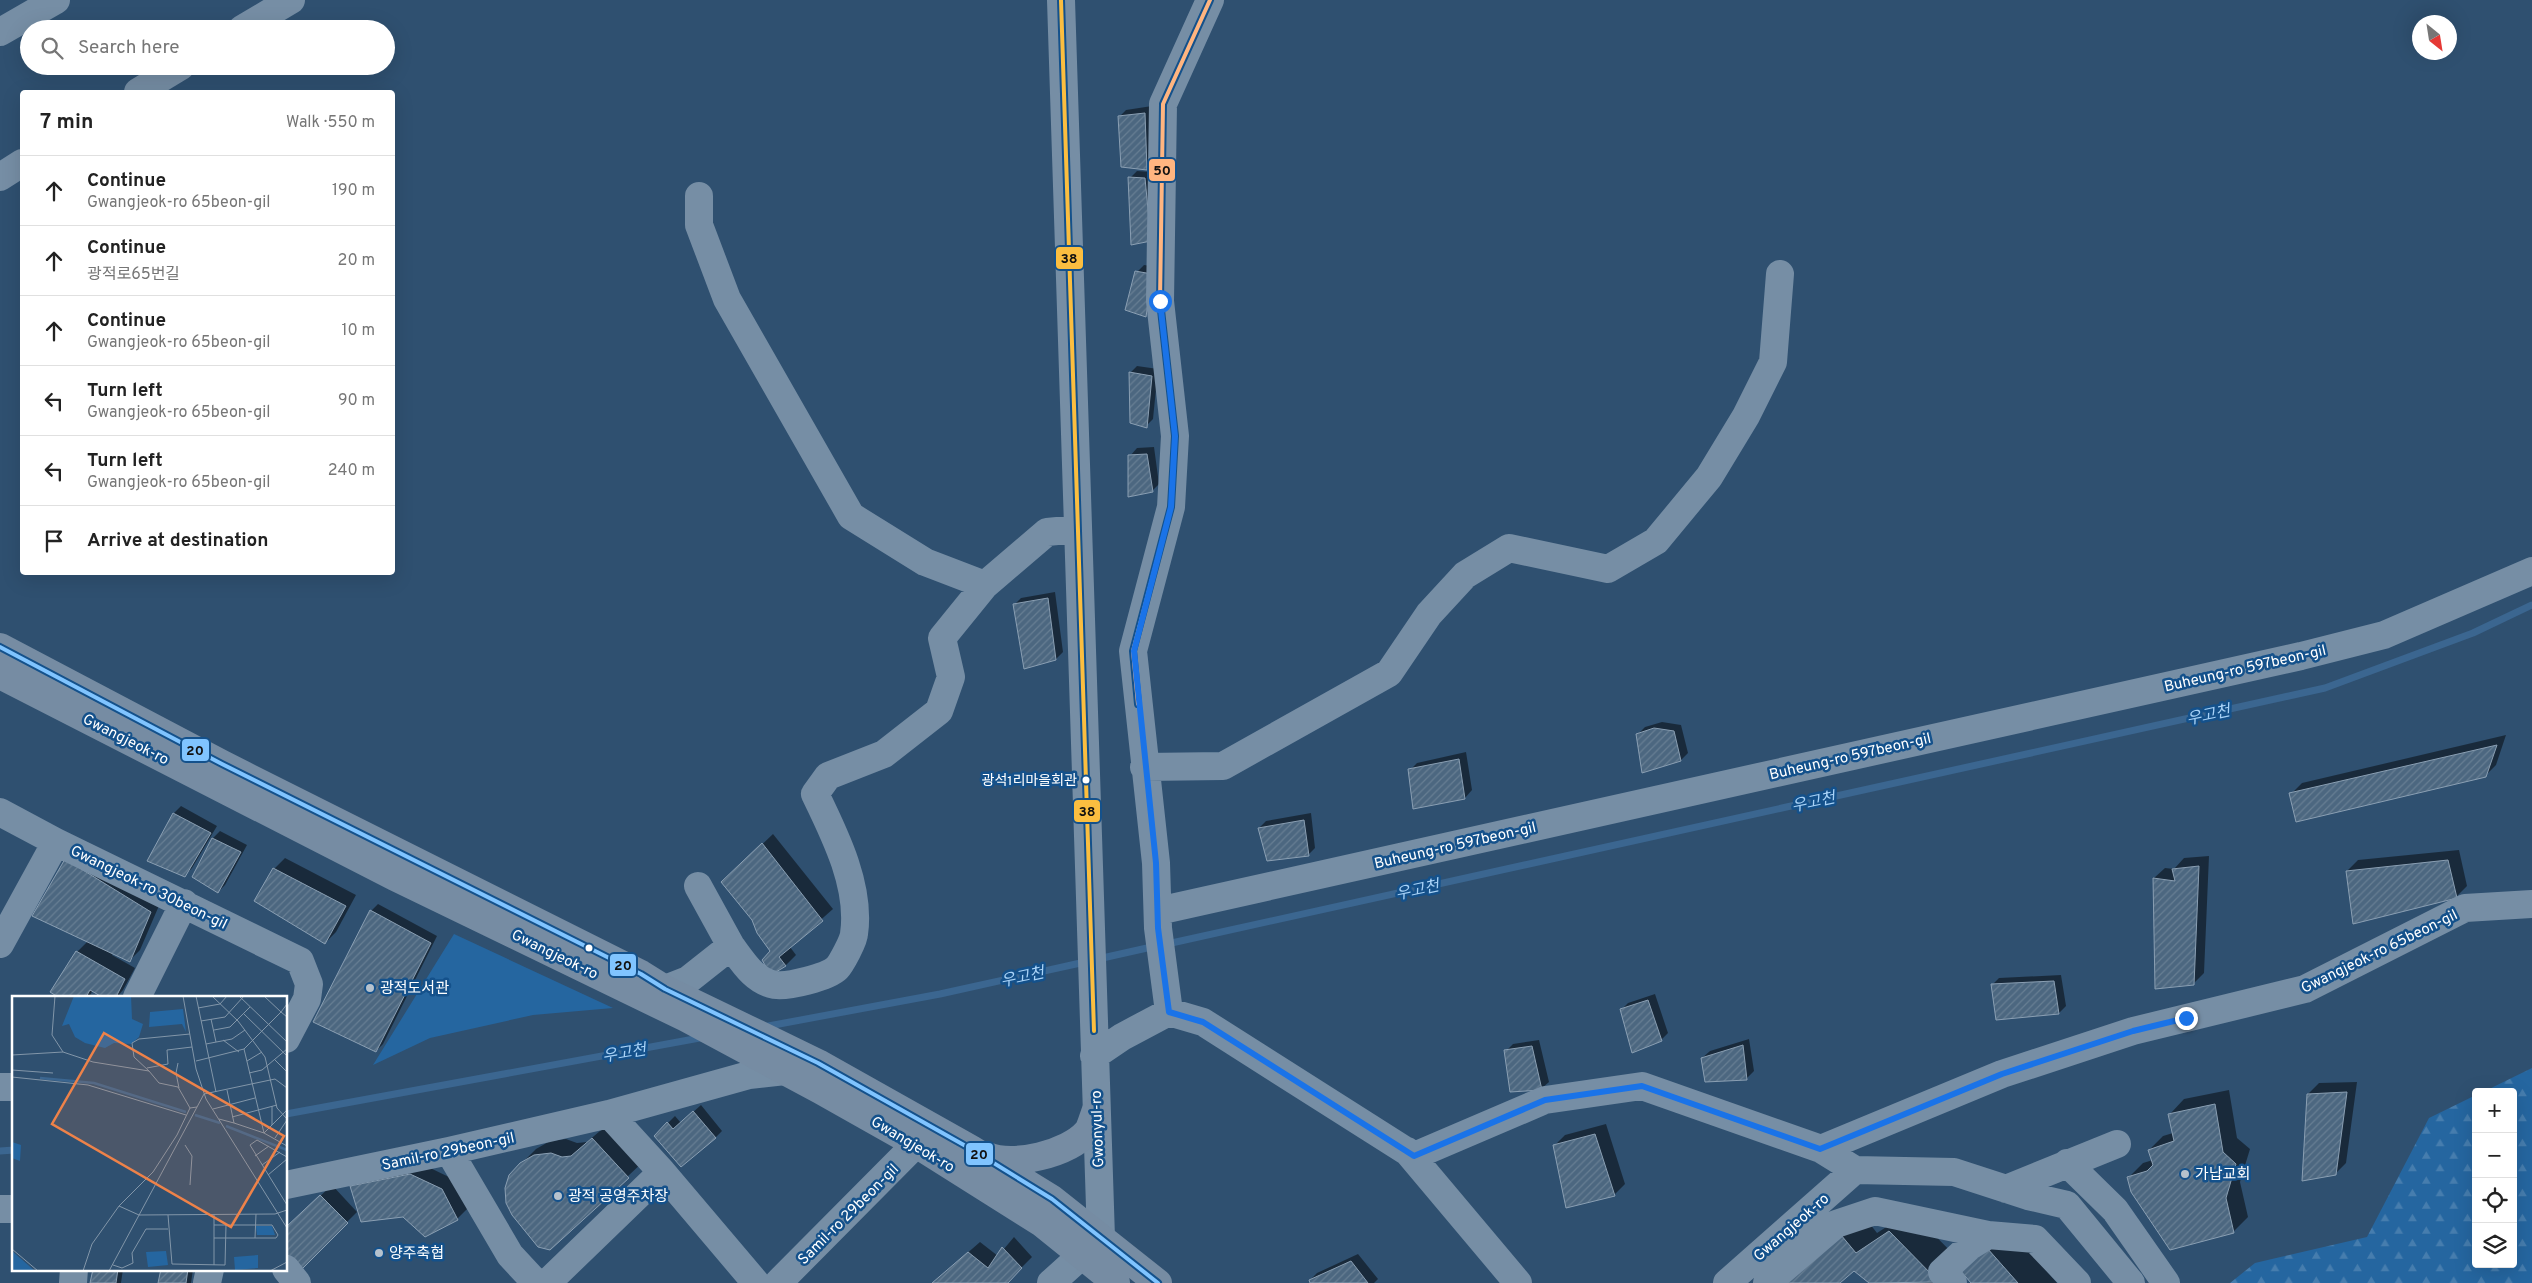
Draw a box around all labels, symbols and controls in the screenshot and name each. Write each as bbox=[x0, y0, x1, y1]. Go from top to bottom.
north arrow bbox=[2412, 15, 2457, 60]
search box bbox=[20, 20, 395, 75]
icon: search bbox=[38, 34, 66, 62]
text: Search here bbox=[78, 36, 180, 60]
text: 7 min bbox=[40, 109, 93, 136]
text: Walk · 550 m bbox=[286, 113, 375, 133]
line badge: 50 bbox=[1148, 158, 1176, 182]
text: 50 bbox=[1153, 163, 1171, 180]
text: Continue bbox=[87, 169, 166, 193]
icon: ahead bbox=[40, 177, 68, 205]
text: 190 m bbox=[332, 181, 375, 201]
text: Gwangjeok-ro 65beon-gil bbox=[87, 193, 271, 213]
text: Continue bbox=[87, 236, 166, 260]
line badge: 38 bbox=[1055, 246, 1084, 270]
icon: ahead bbox=[40, 247, 68, 275]
text: 20 m bbox=[338, 251, 375, 271]
text: 38 bbox=[1060, 251, 1078, 268]
text: 광적로65번길 bbox=[87, 265, 180, 285]
route start bbox=[1149, 290, 1172, 313]
text: Continue bbox=[87, 309, 166, 333]
icon: ahead bbox=[40, 317, 68, 345]
text: 10 m bbox=[341, 321, 375, 341]
text: Gwangjeok-ro 65beon-gil bbox=[87, 333, 271, 353]
text: Turn left bbox=[87, 379, 163, 403]
icon: left bbox=[40, 387, 68, 415]
text: 90 m bbox=[338, 391, 375, 411]
text: Gwangjeok-ro 65beon-gil bbox=[87, 403, 271, 423]
text: Turn left bbox=[87, 449, 163, 473]
icon: left bbox=[40, 457, 68, 485]
text: 240 m bbox=[328, 461, 375, 481]
text: Gwangjeok-ro 65beon-gil bbox=[87, 473, 271, 493]
icon: arrive bbox=[40, 527, 68, 555]
text: Arrive at destination bbox=[87, 529, 268, 553]
street label: Buheung-ro 597beon-gil bbox=[2163, 642, 2328, 697]
water label: 우고천 bbox=[2185, 701, 2234, 730]
street label: Gwangjeok-ro bbox=[79, 710, 172, 770]
street label: Buheung-ro 597beon-gil bbox=[1768, 730, 1933, 785]
line badge: 20 bbox=[181, 738, 210, 762]
text: 20 bbox=[186, 743, 204, 760]
place label: 광석1리마을회관 bbox=[982, 773, 1077, 790]
marker: 광석1리마을회관 bbox=[1081, 775, 1091, 785]
water label: 우고천 bbox=[1790, 788, 1839, 817]
line badge: 38 bbox=[1073, 799, 1101, 823]
text: 38 bbox=[1078, 804, 1096, 821]
street label: Buheung-ro 597beon-gil bbox=[1373, 819, 1538, 874]
street label: Gwangjeok-ro 30beon-gil bbox=[67, 842, 230, 935]
water label: 우고천 bbox=[1394, 876, 1443, 905]
street label: Gwangjeok-ro 65beon-gil bbox=[2298, 906, 2461, 999]
street label: Gwangjeok-ro bbox=[508, 926, 601, 985]
unlabelled marker bbox=[584, 943, 594, 953]
line badge: 20 bbox=[609, 953, 637, 977]
text: 20 bbox=[614, 958, 632, 975]
water label: 우고천 bbox=[999, 963, 1048, 992]
place label: 광적도서관 bbox=[380, 980, 449, 999]
marker: 광적도서관 bbox=[364, 982, 376, 994]
inset map bbox=[12, 996, 288, 1270]
route end bbox=[2175, 1007, 2198, 1030]
water label: 우고천 bbox=[601, 1040, 650, 1068]
map controls bbox=[2472, 1088, 2517, 1268]
button: + bbox=[2472, 1088, 2517, 1133]
street label: Gwonyul-ro bbox=[1088, 1090, 1109, 1168]
street label: Gwangjeok-ro bbox=[867, 1113, 958, 1178]
street label: Samil-ro 29beon-gil bbox=[380, 1129, 516, 1176]
button: − bbox=[2472, 1133, 2517, 1178]
line badge: 20 bbox=[965, 1142, 994, 1166]
text: 20 bbox=[970, 1147, 988, 1164]
street label: Samil-ro 29beon-gil bbox=[795, 1161, 903, 1269]
place label: 가납교회 bbox=[2195, 1166, 2250, 1185]
marker: 가납교회 bbox=[2179, 1168, 2191, 1180]
button: locate bbox=[2472, 1178, 2517, 1223]
place label: 광적 공영주차장 bbox=[568, 1188, 668, 1207]
marker: 광적 공영주차장 bbox=[552, 1190, 564, 1202]
street label: Gwangjeok-ro bbox=[1750, 1190, 1834, 1266]
button: layers bbox=[2472, 1223, 2517, 1268]
place label: 양주축협 bbox=[389, 1245, 444, 1264]
marker: 양주축협 bbox=[373, 1247, 385, 1259]

